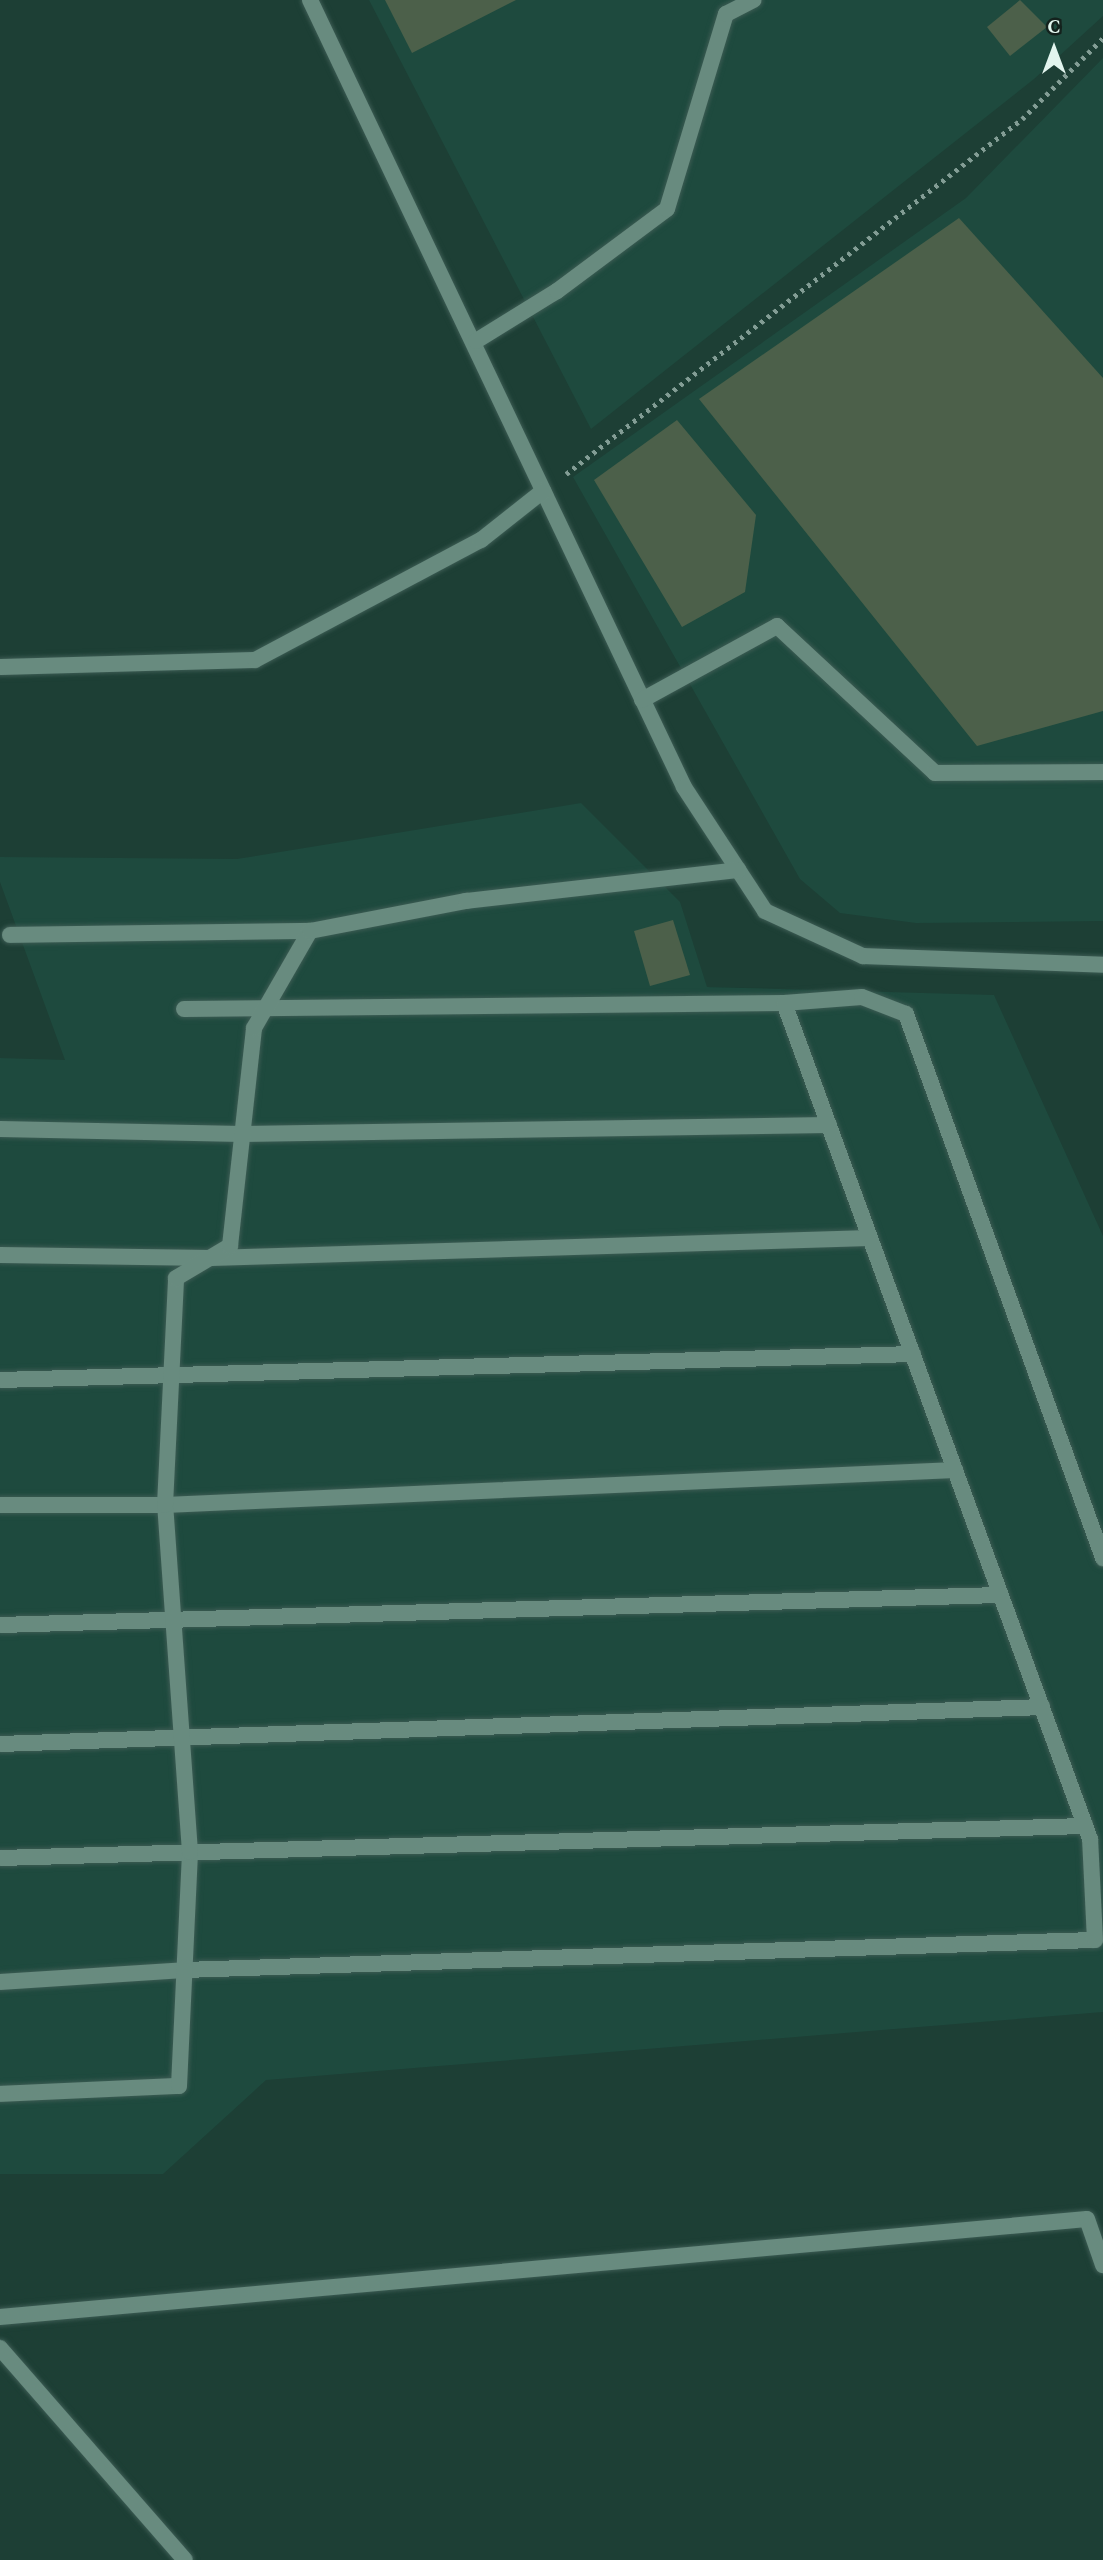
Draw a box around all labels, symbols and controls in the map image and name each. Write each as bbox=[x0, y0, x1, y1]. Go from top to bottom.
text: С bbox=[1047, 13, 1061, 42]
north arrow bbox=[1019, 14, 1089, 84]

